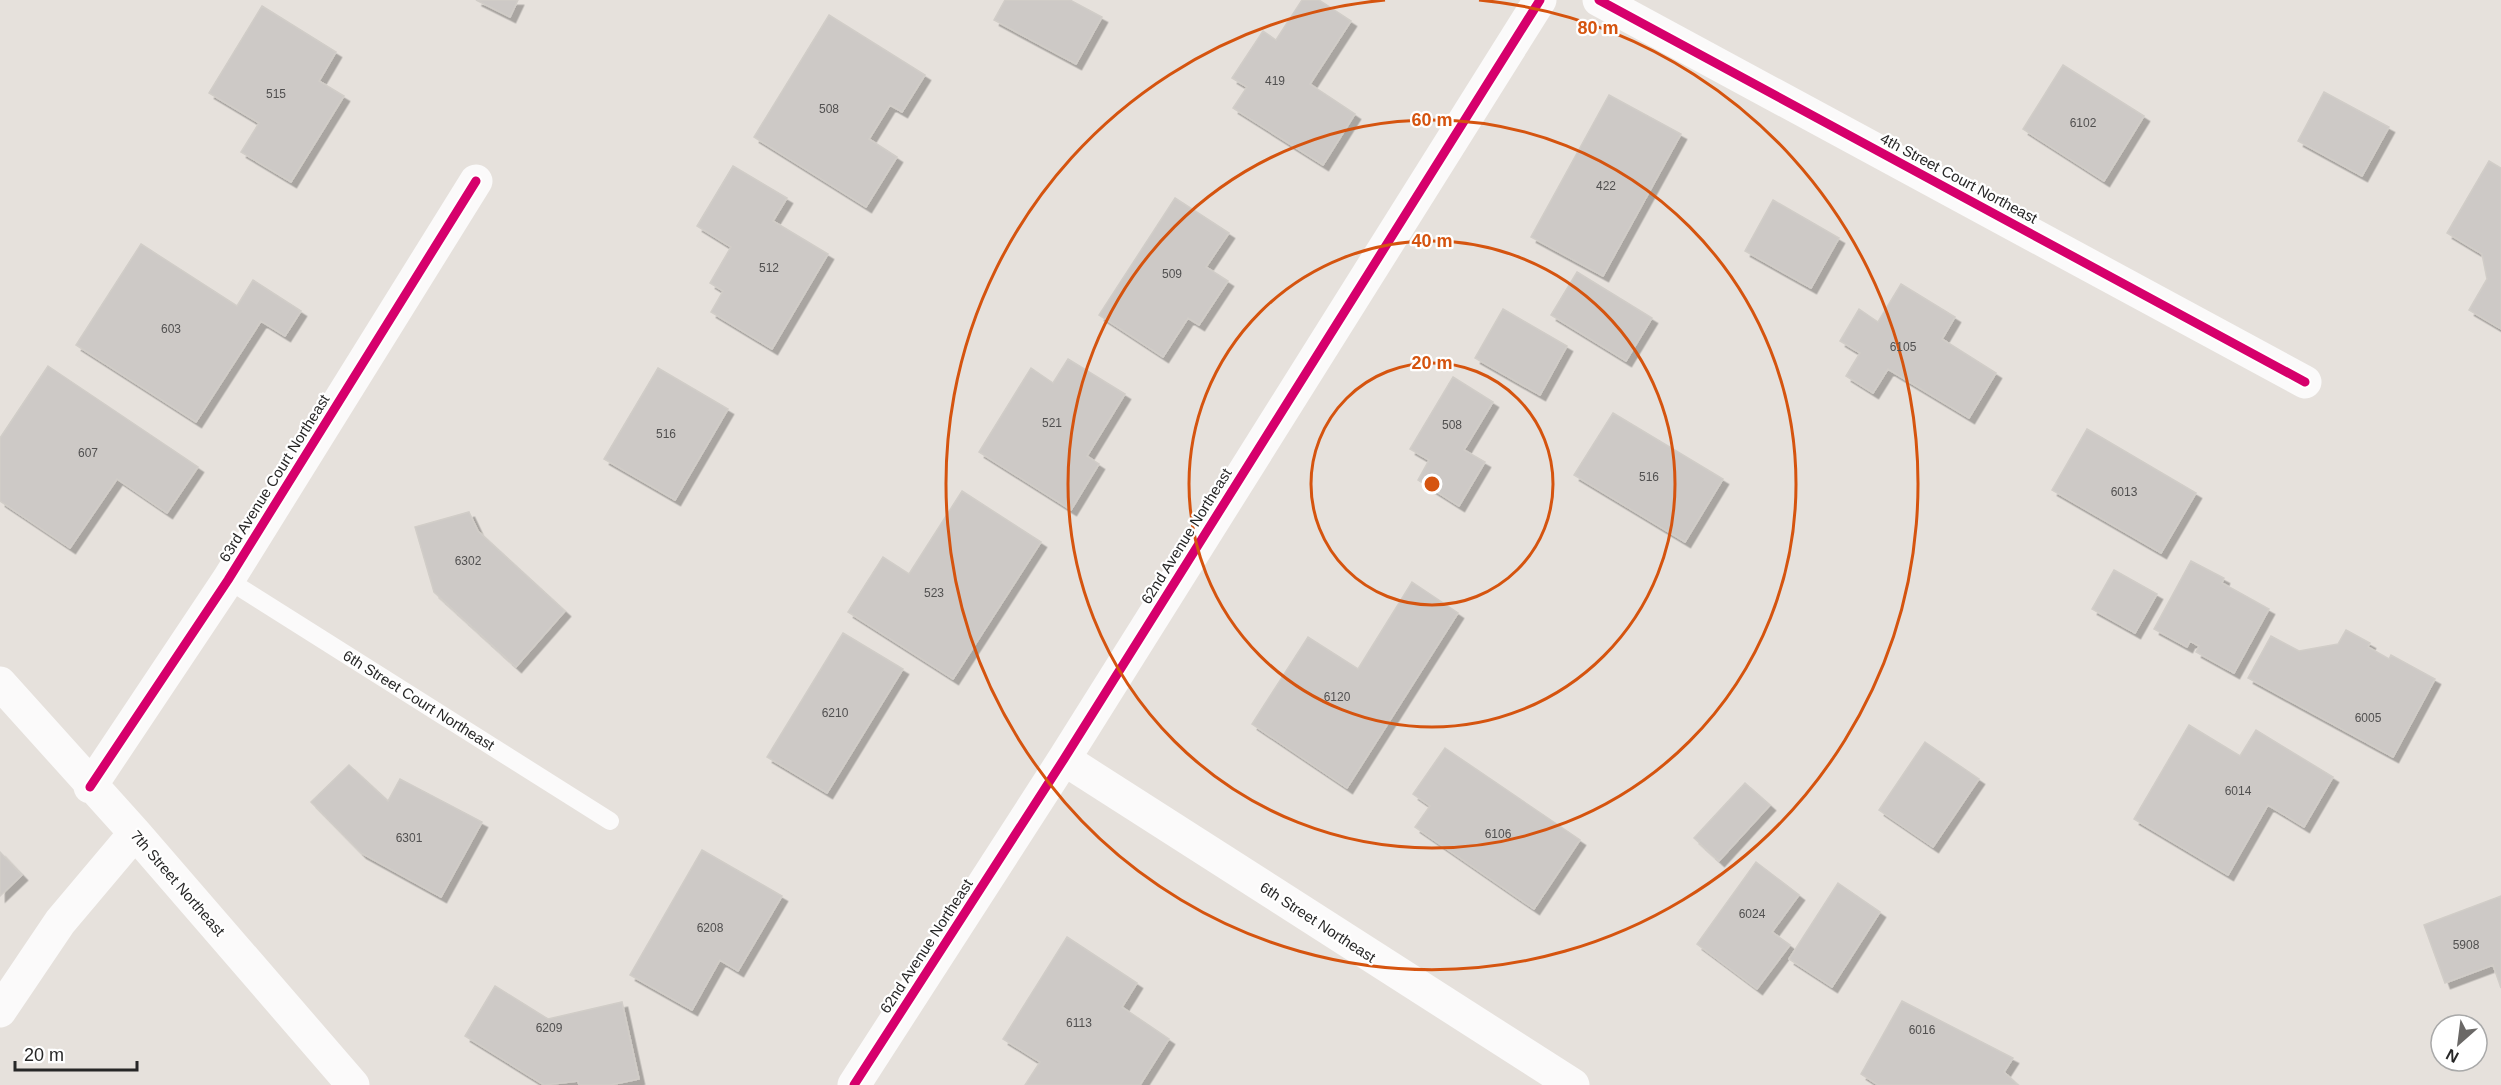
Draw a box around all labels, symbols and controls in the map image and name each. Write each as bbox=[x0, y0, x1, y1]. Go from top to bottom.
text: 80 m bbox=[1577, 18, 1619, 38]
house number: 419 bbox=[1265, 74, 1285, 88]
house number: 515 bbox=[266, 87, 286, 101]
house number: 508 bbox=[819, 102, 839, 116]
text: 60 m bbox=[1411, 110, 1453, 130]
house number: 6102 bbox=[2070, 116, 2097, 130]
street label: 4th Street Court Northeast bbox=[1878, 129, 2041, 227]
house number: 422 bbox=[1596, 179, 1616, 193]
text: 40 m bbox=[1411, 231, 1453, 251]
house number: 512 bbox=[759, 261, 779, 275]
house number: 509 bbox=[1162, 267, 1182, 281]
house number: 603 bbox=[161, 322, 181, 336]
house number: 6105 bbox=[1890, 340, 1917, 354]
text: 20 m bbox=[1411, 353, 1453, 373]
street label: 63rd Avenue Court Northeast bbox=[215, 391, 333, 565]
house number: 521 bbox=[1042, 416, 1062, 430]
house number: 508 bbox=[1442, 418, 1462, 432]
house number: 516 bbox=[656, 427, 676, 441]
house number: 607 bbox=[78, 446, 98, 460]
street label: 62nd Avenue Northeast bbox=[1137, 464, 1235, 607]
house number: 516 bbox=[1639, 470, 1659, 484]
centre of rings bbox=[1422, 474, 1442, 494]
house number: 6013 bbox=[2111, 485, 2138, 499]
house number: 6302 bbox=[455, 554, 482, 568]
house number: 523 bbox=[924, 586, 944, 600]
street label: 6th Street Court Northeast bbox=[340, 646, 498, 754]
house number: 6120 bbox=[1324, 690, 1351, 704]
house number: 6210 bbox=[822, 706, 849, 720]
house number: 6005 bbox=[2355, 711, 2382, 725]
house number: 6014 bbox=[2225, 784, 2252, 798]
street label: 7th Street Northeast bbox=[128, 827, 229, 940]
house number: 6106 bbox=[1485, 827, 1512, 841]
house number: 6301 bbox=[396, 831, 423, 845]
street label: 62nd Avenue Northeast bbox=[876, 875, 976, 1016]
street label: 6th Street Northeast bbox=[1257, 878, 1380, 966]
house number: 6024 bbox=[1739, 907, 1766, 921]
house number: 6208 bbox=[697, 921, 724, 935]
house number: 5908 bbox=[2453, 938, 2480, 952]
north arrow bbox=[2429, 1013, 2489, 1073]
house number: 6113 bbox=[1066, 1016, 1092, 1030]
house number: 6209 bbox=[536, 1021, 563, 1035]
house number: 6016 bbox=[1909, 1023, 1936, 1037]
scale bar bbox=[15, 1034, 136, 1072]
text: 20 m bbox=[24, 1045, 64, 1065]
text: N bbox=[2443, 1046, 2461, 1066]

